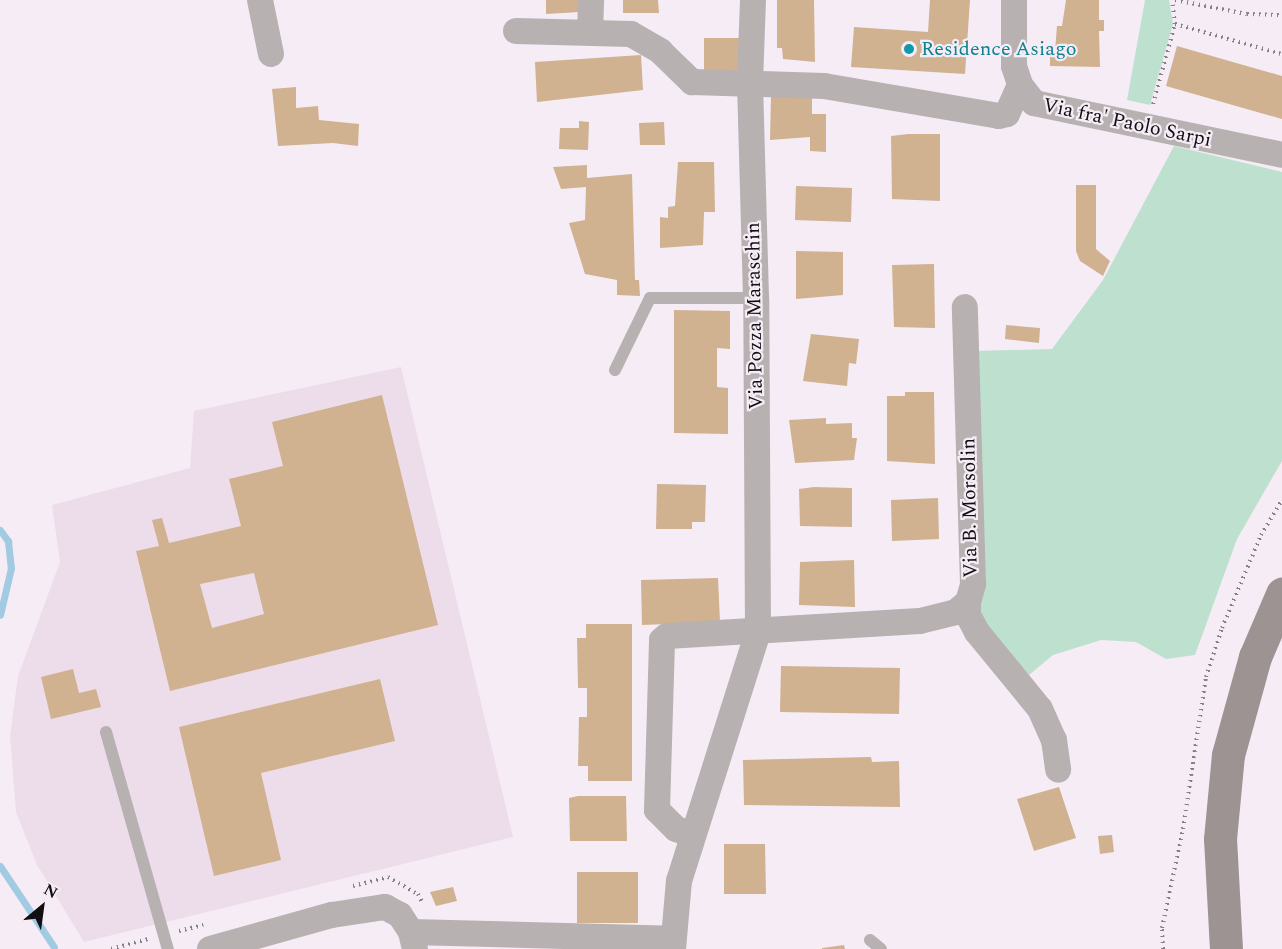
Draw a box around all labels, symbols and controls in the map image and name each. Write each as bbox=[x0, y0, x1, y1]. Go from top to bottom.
place label: Residence Asiago bbox=[921, 37, 1076, 61]
marker: Residence Asiago bbox=[902, 42, 916, 56]
street label: Via fra' Paolo Sarpi bbox=[1041, 93, 1213, 153]
street label: Via Pozza Maraschin bbox=[741, 222, 769, 410]
street label: Via B. Morsolin bbox=[957, 438, 983, 578]
north arrow bbox=[12, 877, 72, 937]
text: N bbox=[39, 878, 62, 905]

